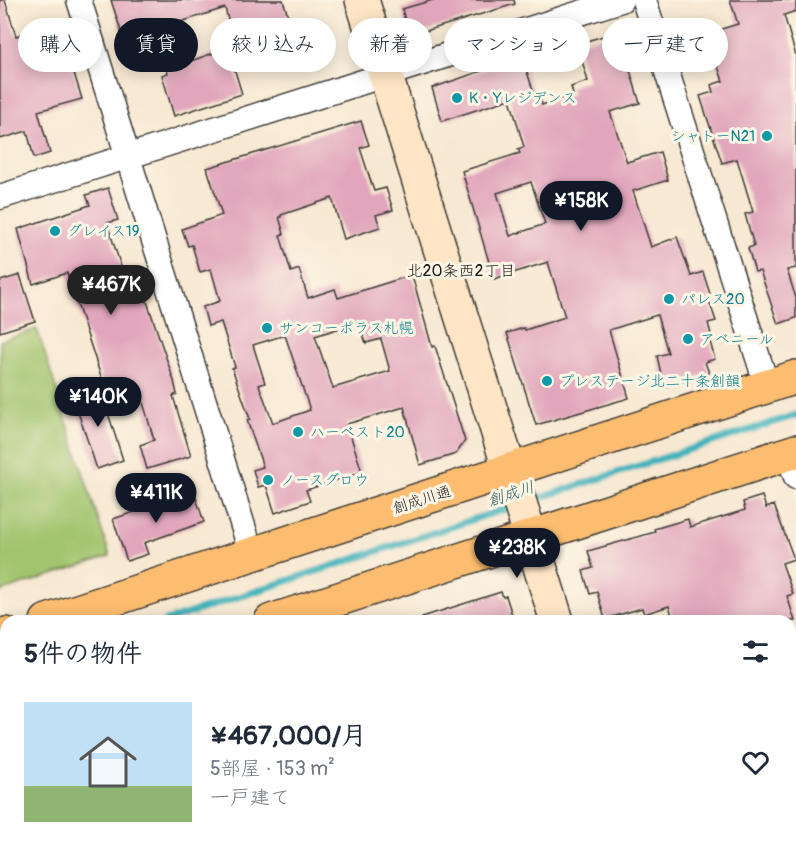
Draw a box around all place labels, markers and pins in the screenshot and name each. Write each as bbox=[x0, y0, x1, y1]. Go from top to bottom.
place label: K・Yレジデンス bbox=[469, 89, 577, 108]
marker: K・Yレジデンス bbox=[450, 91, 464, 105]
place label: シャトーN21 bbox=[671, 127, 755, 146]
marker: シャトーN21 bbox=[760, 129, 774, 143]
pin: ¥158K bbox=[539, 181, 623, 232]
place label: グレイス19 bbox=[67, 222, 139, 241]
marker: グレイス19 bbox=[48, 224, 62, 238]
pin: ¥467K bbox=[69, 265, 153, 316]
place label: パレス20 bbox=[681, 290, 745, 309]
marker: パレス20 bbox=[662, 292, 676, 306]
place label: サンコーポラス札幌 bbox=[279, 319, 413, 338]
marker: サンコーポラス札幌 bbox=[260, 321, 274, 335]
place label: アベニール bbox=[700, 330, 774, 349]
marker: アベニール bbox=[681, 332, 695, 346]
place label: プレステージ北二十条創韻 bbox=[559, 372, 740, 391]
marker: プレステージ北二十条創韻 bbox=[540, 374, 554, 388]
pin: ¥140K bbox=[56, 377, 140, 428]
place label: ハーベスト20 bbox=[310, 423, 405, 442]
marker: ハーベスト20 bbox=[291, 425, 305, 439]
place label: ノースグロウ bbox=[280, 471, 369, 490]
pin: ¥411K bbox=[114, 473, 198, 524]
marker: ノースグロウ bbox=[261, 473, 275, 487]
pin: ¥238K bbox=[475, 528, 559, 579]

